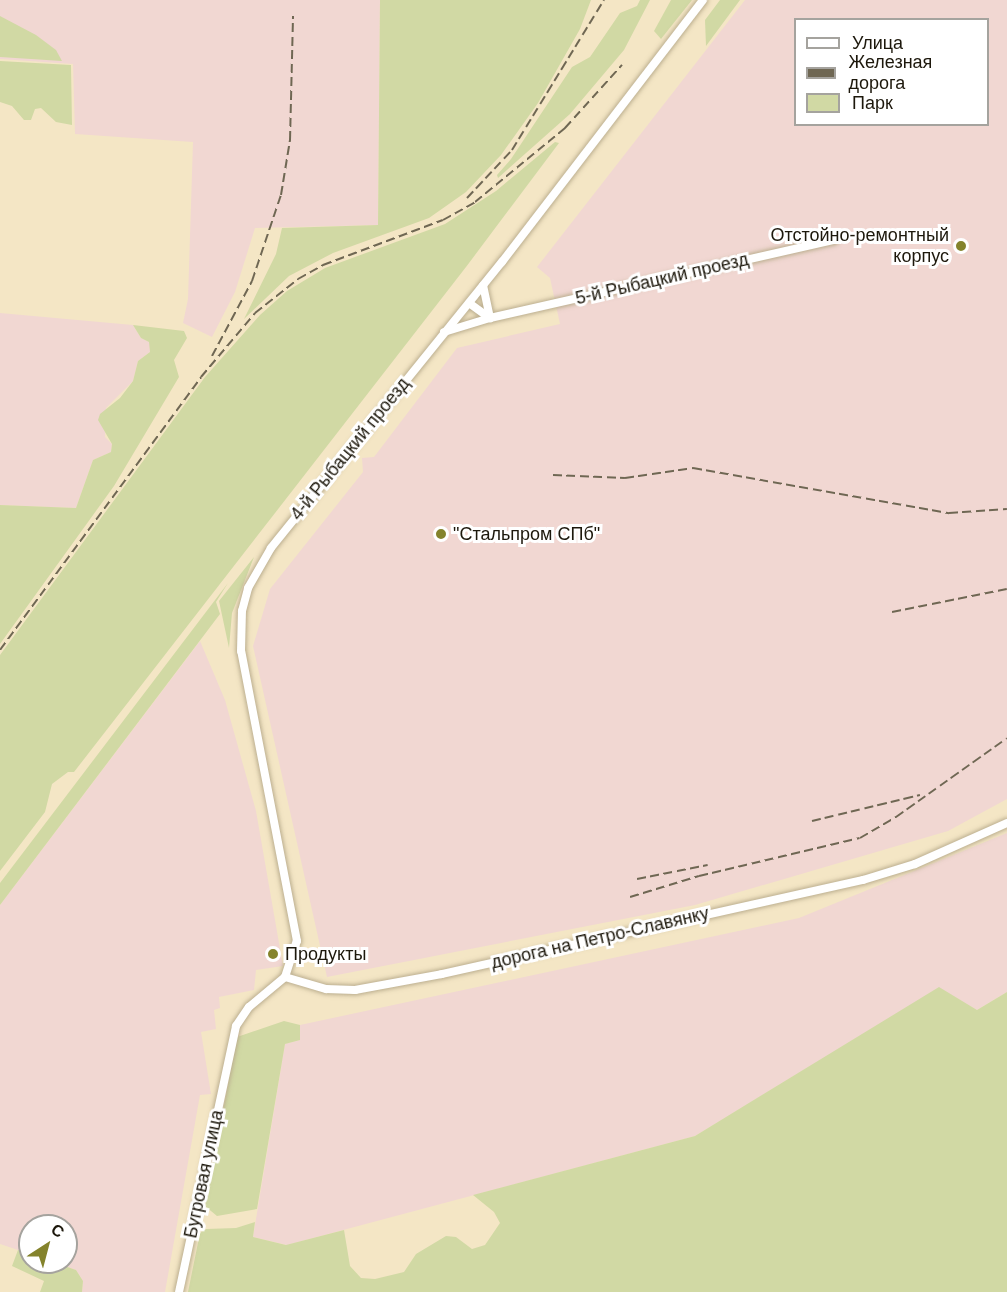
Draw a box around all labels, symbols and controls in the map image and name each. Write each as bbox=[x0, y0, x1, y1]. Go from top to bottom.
legend bbox=[794, 18, 989, 126]
text: Улица bbox=[852, 33, 903, 53]
text: Железная дорога bbox=[848, 52, 932, 93]
text: Парк bbox=[852, 93, 893, 113]
place label: Отстойно-ремонтный корпус bbox=[770, 225, 949, 268]
marker: Отстойно-ремонтный корпус bbox=[954, 239, 968, 253]
street label: 5-й Рыбацкий проезд bbox=[573, 249, 751, 309]
street label: 4-й Рыбацкий проезд bbox=[286, 373, 414, 525]
place label: "Стальпром СПб" bbox=[453, 523, 600, 545]
marker: "Стальпром СПб" bbox=[434, 527, 448, 541]
street label: дорога на Петро-Славянку bbox=[489, 902, 711, 974]
place label: Продукты bbox=[285, 943, 366, 965]
marker: Продукты bbox=[266, 947, 280, 961]
street label: Бугровая улица bbox=[180, 1108, 228, 1240]
north arrow bbox=[18, 1214, 78, 1274]
text: С bbox=[48, 1220, 67, 1241]

